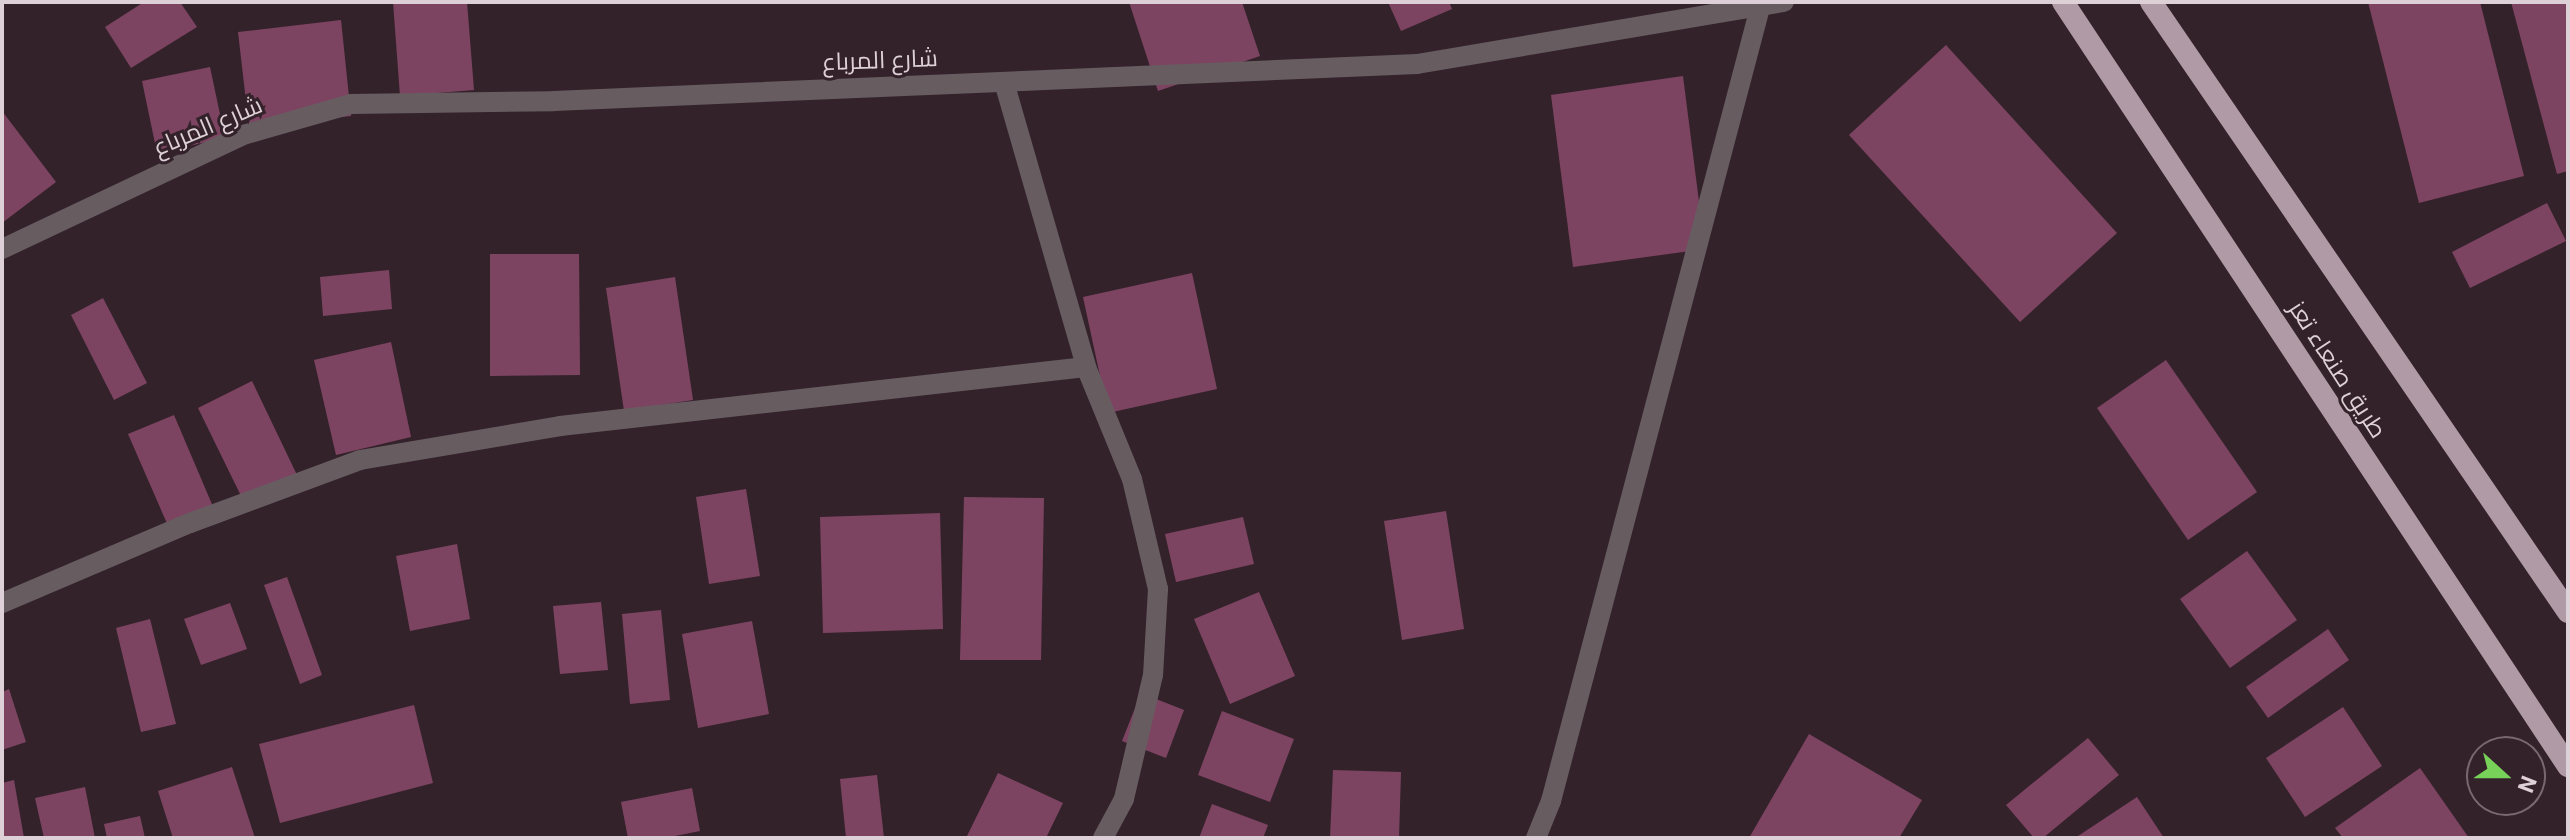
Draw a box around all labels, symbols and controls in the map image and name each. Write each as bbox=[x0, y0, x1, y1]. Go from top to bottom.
street label: شارع المرباع bbox=[822, 45, 938, 77]
street label: شارع المرباع bbox=[149, 91, 267, 163]
street label: طريق صنعاء تعز bbox=[2282, 296, 2392, 444]
north arrow bbox=[2466, 736, 2546, 816]
text: N bbox=[2513, 772, 2541, 796]

